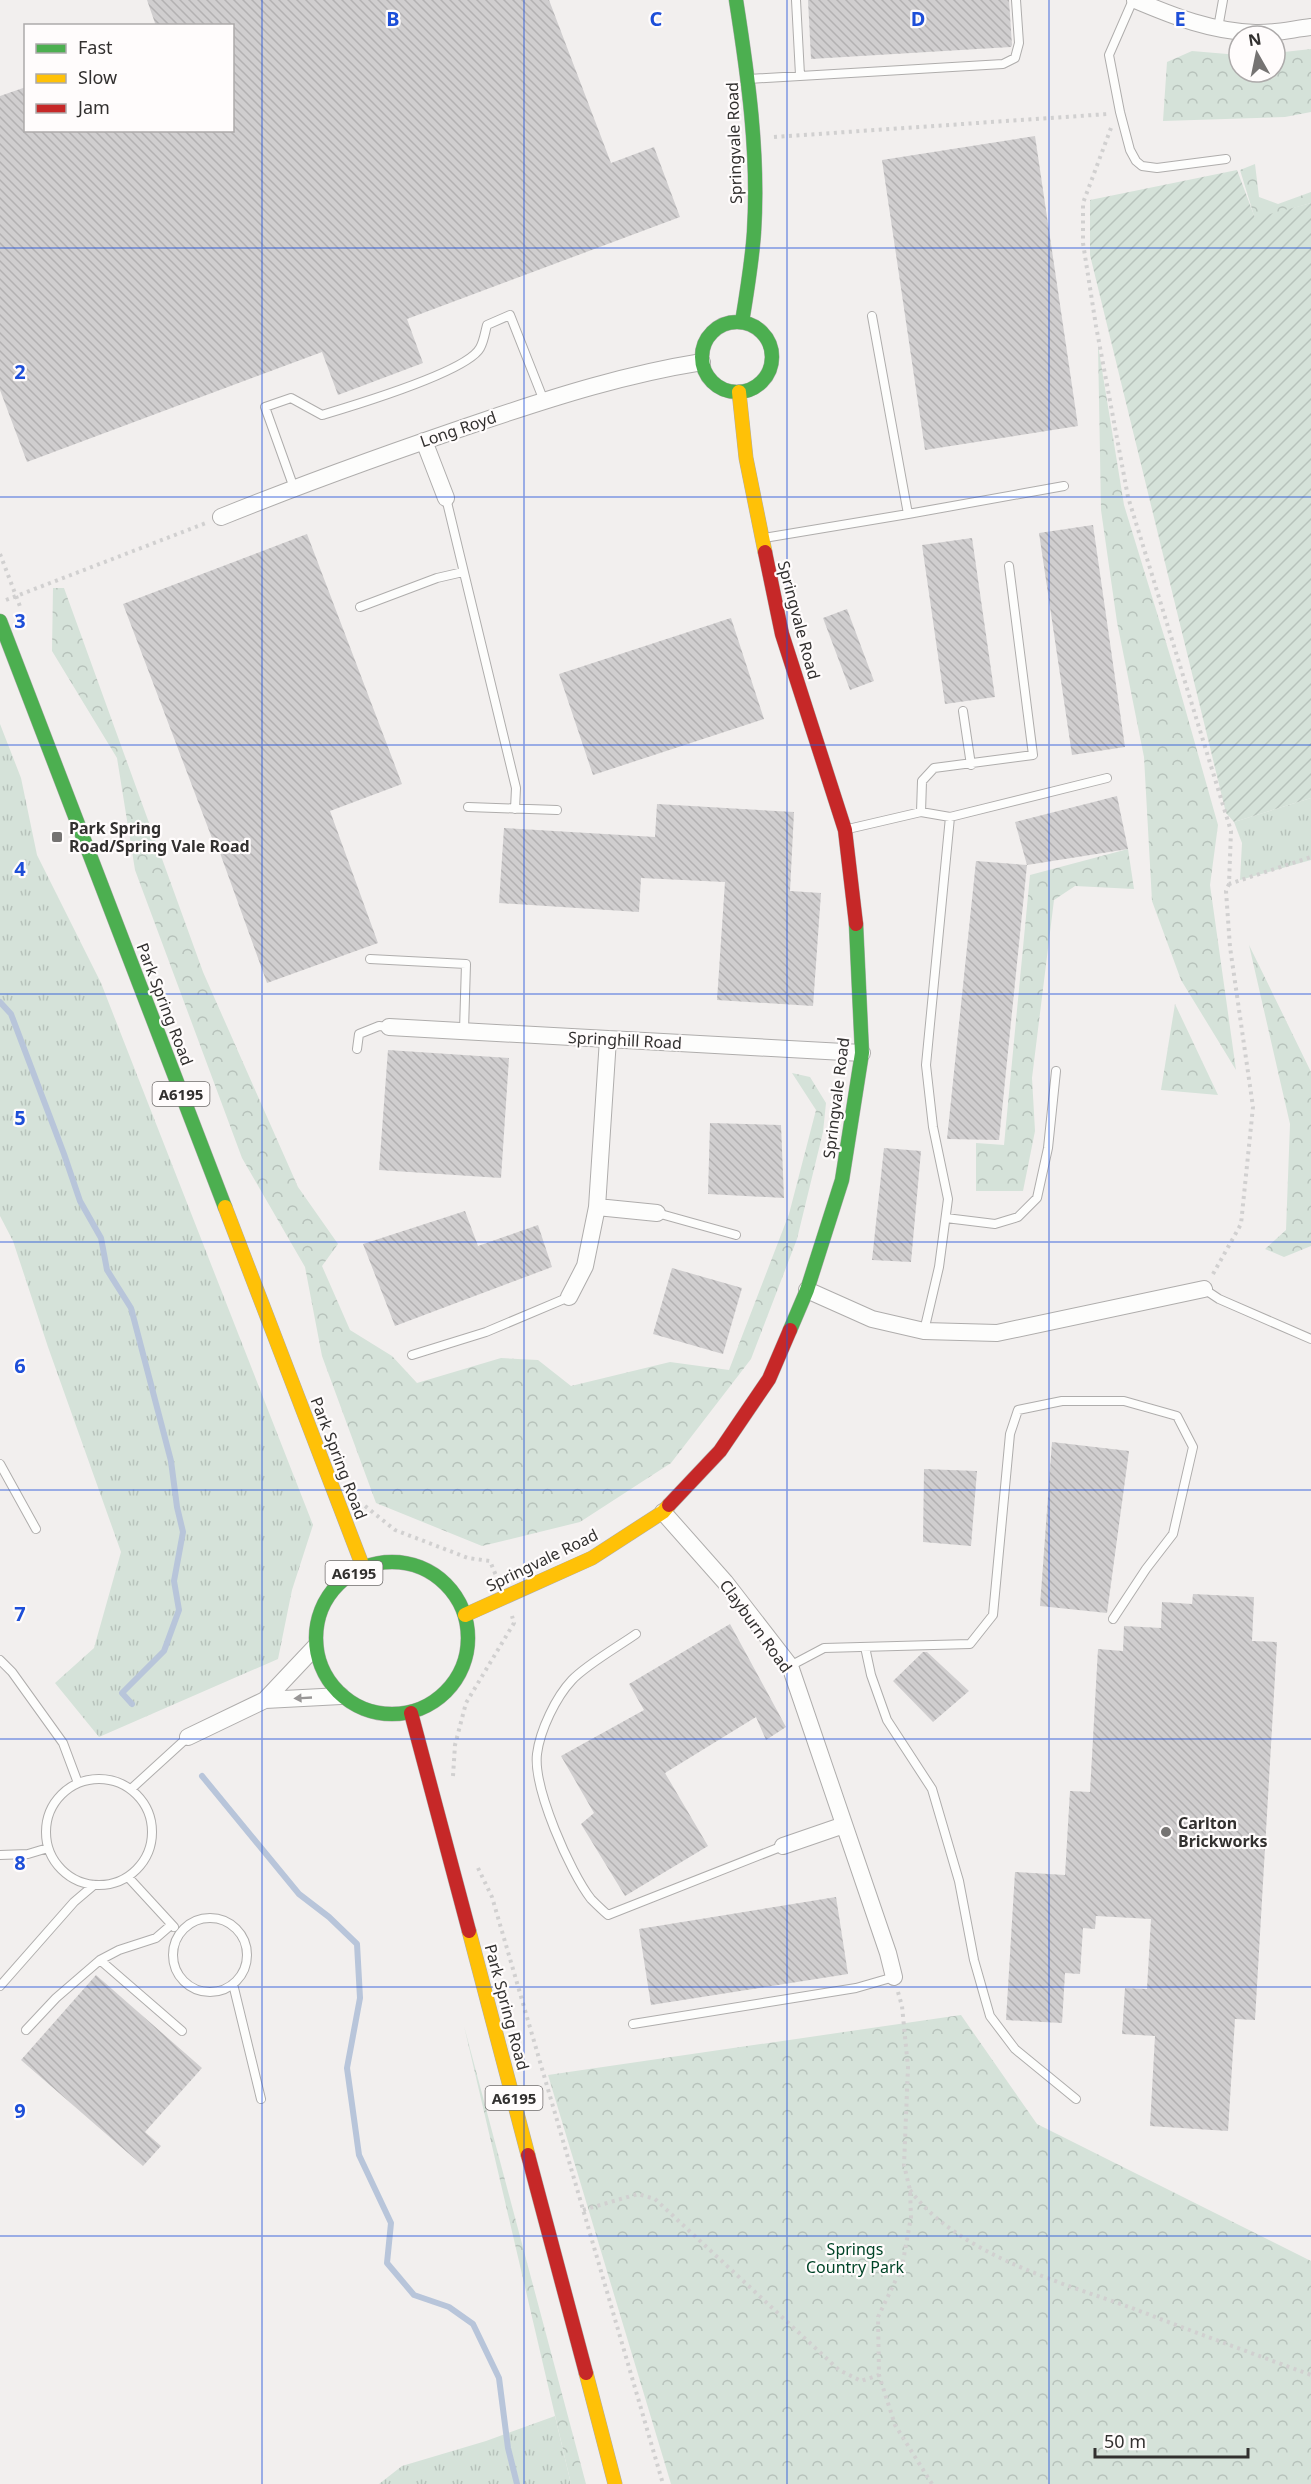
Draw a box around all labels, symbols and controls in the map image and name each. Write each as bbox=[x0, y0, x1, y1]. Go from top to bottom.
text: B bbox=[386, 5, 400, 32]
text: C bbox=[650, 5, 663, 32]
text: D bbox=[911, 5, 925, 32]
text: E bbox=[1174, 5, 1186, 32]
legend bbox=[24, 24, 234, 132]
north arrow bbox=[1227, 24, 1287, 84]
text: N bbox=[1247, 27, 1263, 51]
text: Fast bbox=[78, 35, 113, 59]
text: Slow bbox=[78, 65, 117, 89]
street label: Springvale Road bbox=[721, 82, 747, 204]
text: Jam bbox=[76, 95, 110, 119]
text: 2 bbox=[14, 358, 26, 385]
street label: Long Royd bbox=[417, 406, 499, 452]
street label: Springvale Road bbox=[773, 558, 825, 682]
text: 3 bbox=[14, 607, 26, 634]
place label: Park Spring Road/Spring Vale Road bbox=[69, 817, 250, 857]
marker: Park Spring Road/Spring Vale Road bbox=[50, 830, 64, 844]
text: 4 bbox=[14, 855, 26, 882]
street label: Park Spring Road bbox=[131, 940, 199, 1068]
street label: Springhill Road bbox=[568, 1026, 682, 1054]
street label: Springvale Road bbox=[818, 1036, 854, 1160]
road number: A6195 bbox=[152, 1082, 210, 1106]
text: 5 bbox=[14, 1104, 26, 1131]
text: 6 bbox=[14, 1352, 26, 1379]
street label: Park Spring Road bbox=[305, 1394, 373, 1522]
street label: Springvale Road bbox=[482, 1523, 602, 1597]
road number: A6195 bbox=[326, 1561, 382, 1585]
street label: Clayburn Road bbox=[715, 1575, 797, 1677]
text: 7 bbox=[14, 1600, 26, 1627]
one-way arrow bbox=[293, 1693, 312, 1702]
place label: Carlton Brickworks bbox=[1178, 1812, 1268, 1852]
marker: Carlton Brickworks bbox=[1159, 1825, 1173, 1839]
text: 8 bbox=[14, 1849, 26, 1876]
street label: Park Spring Road bbox=[480, 1942, 534, 2072]
road number: A6195 bbox=[486, 2086, 542, 2110]
text: 9 bbox=[14, 2097, 26, 2124]
park label: Springs Country Park bbox=[806, 2238, 904, 2278]
scale bar bbox=[1095, 2421, 1248, 2459]
text: 50 m bbox=[1104, 2429, 1146, 2453]

